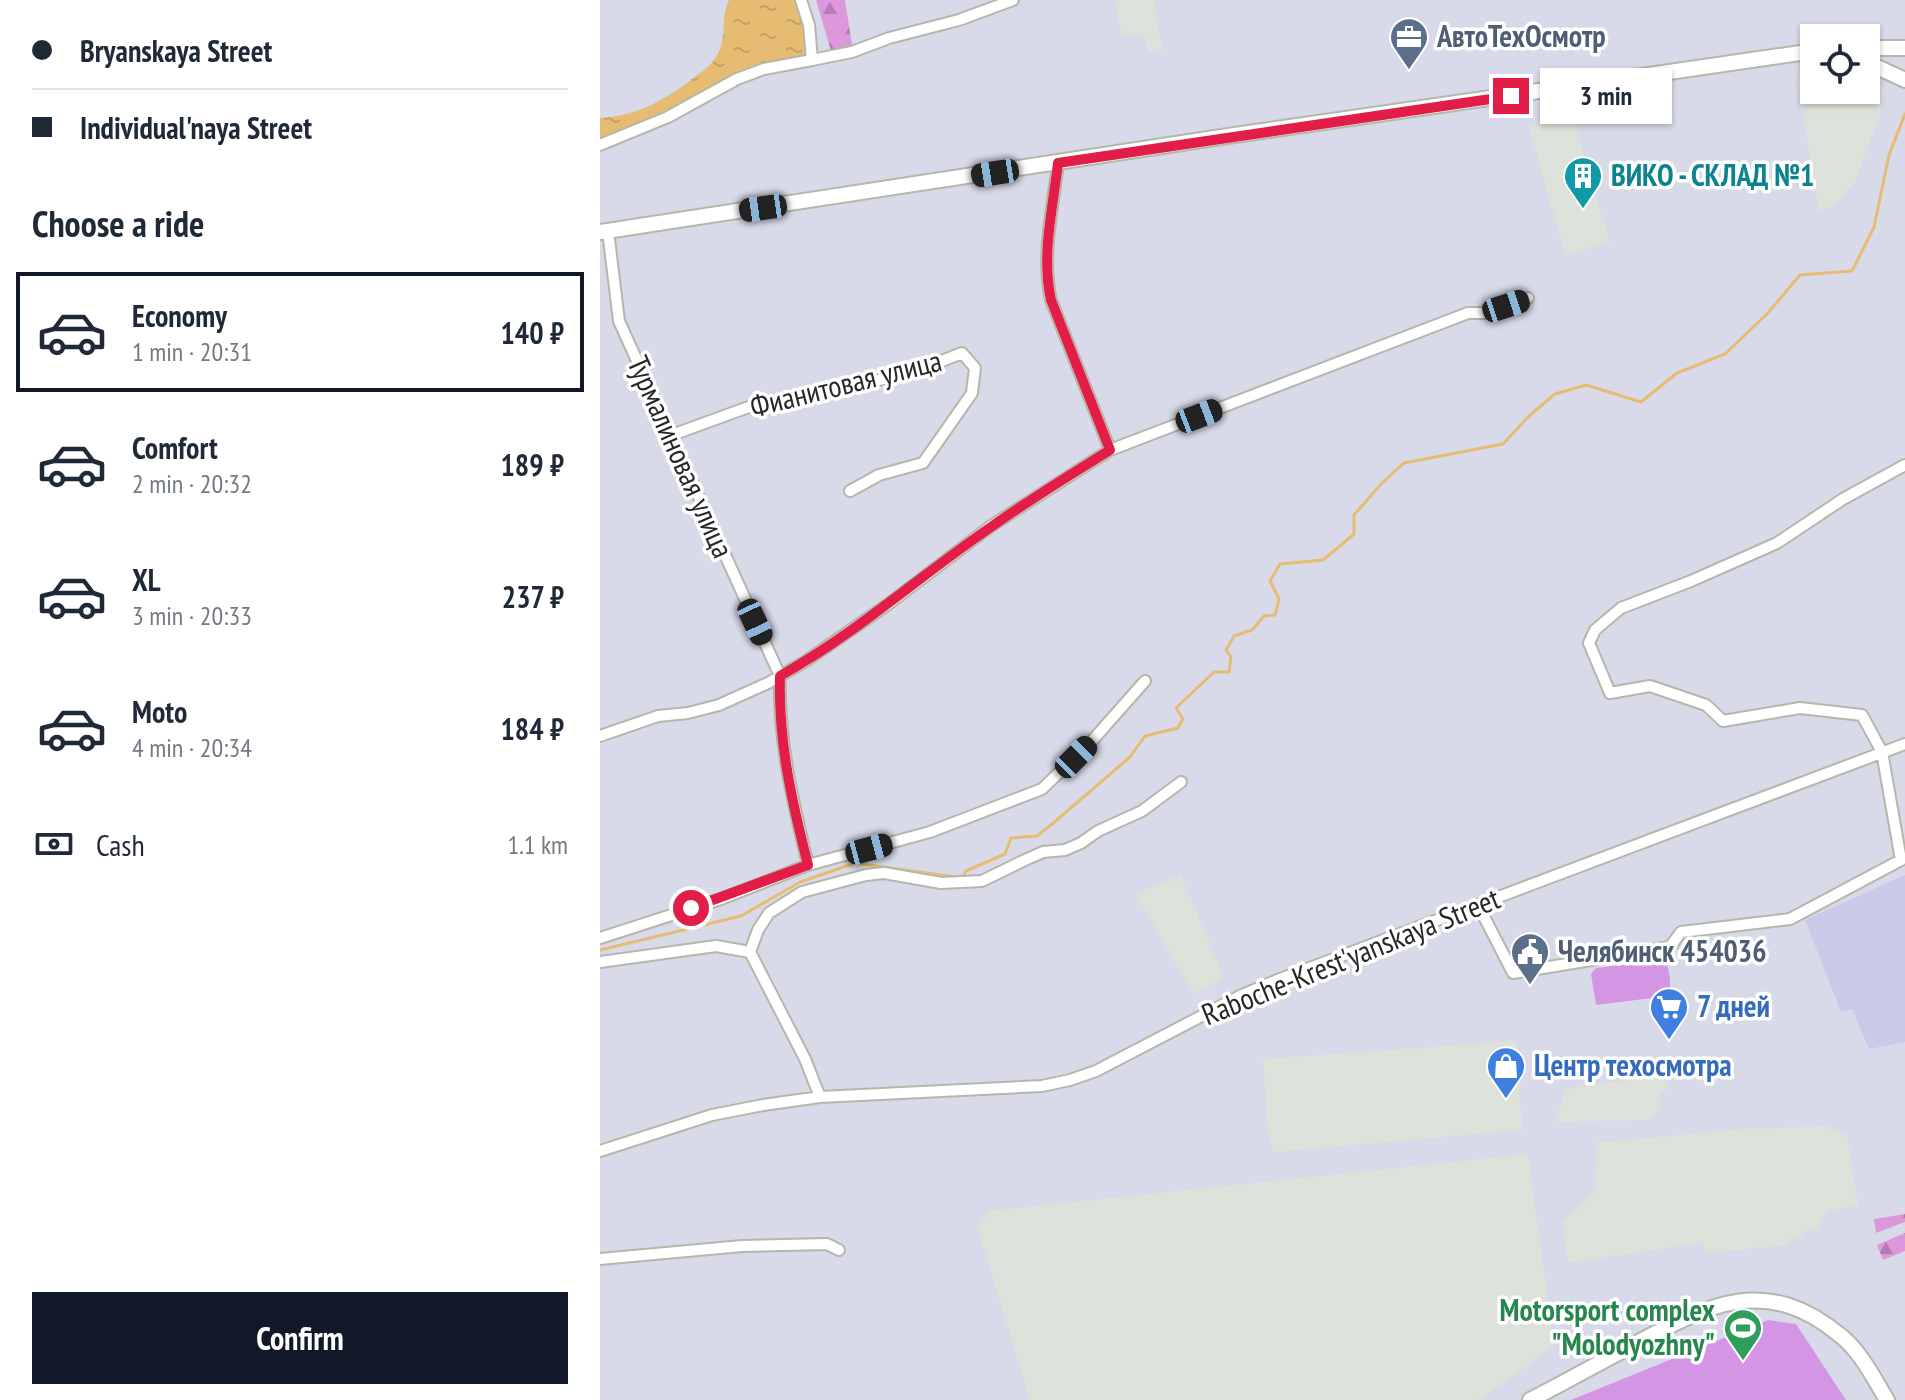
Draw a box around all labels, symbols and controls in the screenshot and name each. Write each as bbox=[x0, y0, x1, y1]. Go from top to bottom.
office icon: АвтоТехОсмотр bbox=[1388, 16, 1430, 71]
place label: АвтоТехОсмотр bbox=[1436, 16, 1606, 55]
map controls bbox=[1800, 24, 1880, 104]
button: locate bbox=[1800, 24, 1880, 104]
text: Bryanskaya Street bbox=[80, 31, 272, 70]
callout: 3 min bbox=[1539, 68, 1671, 124]
route end bbox=[1493, 78, 1529, 114]
text: 3 min bbox=[1580, 79, 1632, 112]
text: Individual'naya Street bbox=[80, 108, 312, 147]
building icon: ВИКО - СКЛАД №1 bbox=[1562, 155, 1604, 210]
place label: ВИКО - СКЛАД №1 bbox=[1611, 155, 1814, 194]
car bbox=[969, 157, 1021, 189]
car bbox=[738, 193, 788, 223]
text: Choose a ride bbox=[32, 200, 204, 247]
car bbox=[1479, 287, 1533, 325]
icon: car bbox=[36, 296, 108, 368]
text: Economy bbox=[132, 296, 227, 335]
text: 140 ₽ bbox=[500, 313, 564, 352]
text: 1 min · 20:31 bbox=[132, 335, 252, 368]
street label: Фианитовая улица bbox=[746, 340, 945, 425]
street label: Турмалиновая улица bbox=[619, 349, 743, 563]
car bbox=[1172, 396, 1226, 436]
icon: car bbox=[36, 428, 108, 500]
text: Comfort bbox=[132, 428, 218, 467]
text: 189 ₽ bbox=[500, 445, 564, 484]
text: 2 min · 20:32 bbox=[132, 467, 252, 500]
icon: car bbox=[36, 560, 108, 632]
text: XL bbox=[132, 560, 161, 599]
text: 237 ₽ bbox=[502, 577, 564, 616]
car bbox=[734, 595, 776, 649]
text: 3 min · 20:33 bbox=[132, 599, 252, 632]
icon: car bbox=[36, 692, 108, 764]
text: Moto bbox=[132, 692, 187, 731]
text: 184 ₽ bbox=[500, 709, 564, 748]
text: 4 min · 20:34 bbox=[132, 731, 252, 764]
car bbox=[1051, 732, 1101, 782]
icon: cash bbox=[32, 822, 76, 866]
text: Cash bbox=[96, 825, 145, 864]
text: 1.1 km bbox=[507, 828, 568, 861]
car bbox=[843, 831, 895, 867]
street label: Raboche-Krest'yanskaya Street bbox=[1196, 878, 1506, 1033]
route start bbox=[673, 890, 709, 926]
public building icon: Челябинск 454036 bbox=[1509, 931, 1551, 986]
place label: Челябинск 454036 bbox=[1558, 931, 1767, 970]
supermarket icon: 7 дней bbox=[1648, 986, 1690, 1041]
place label: 7 дней bbox=[1697, 986, 1770, 1025]
shop icon: Центр техосмотра bbox=[1485, 1045, 1527, 1100]
place label: Центр техосмотра bbox=[1534, 1045, 1732, 1084]
place label: Motorsport complex "Molodyozhny" bbox=[1500, 1290, 1716, 1363]
button: Confirm bbox=[32, 1292, 568, 1384]
sports icon: Motorsport complex "Molodyozhny" bbox=[1722, 1307, 1764, 1362]

